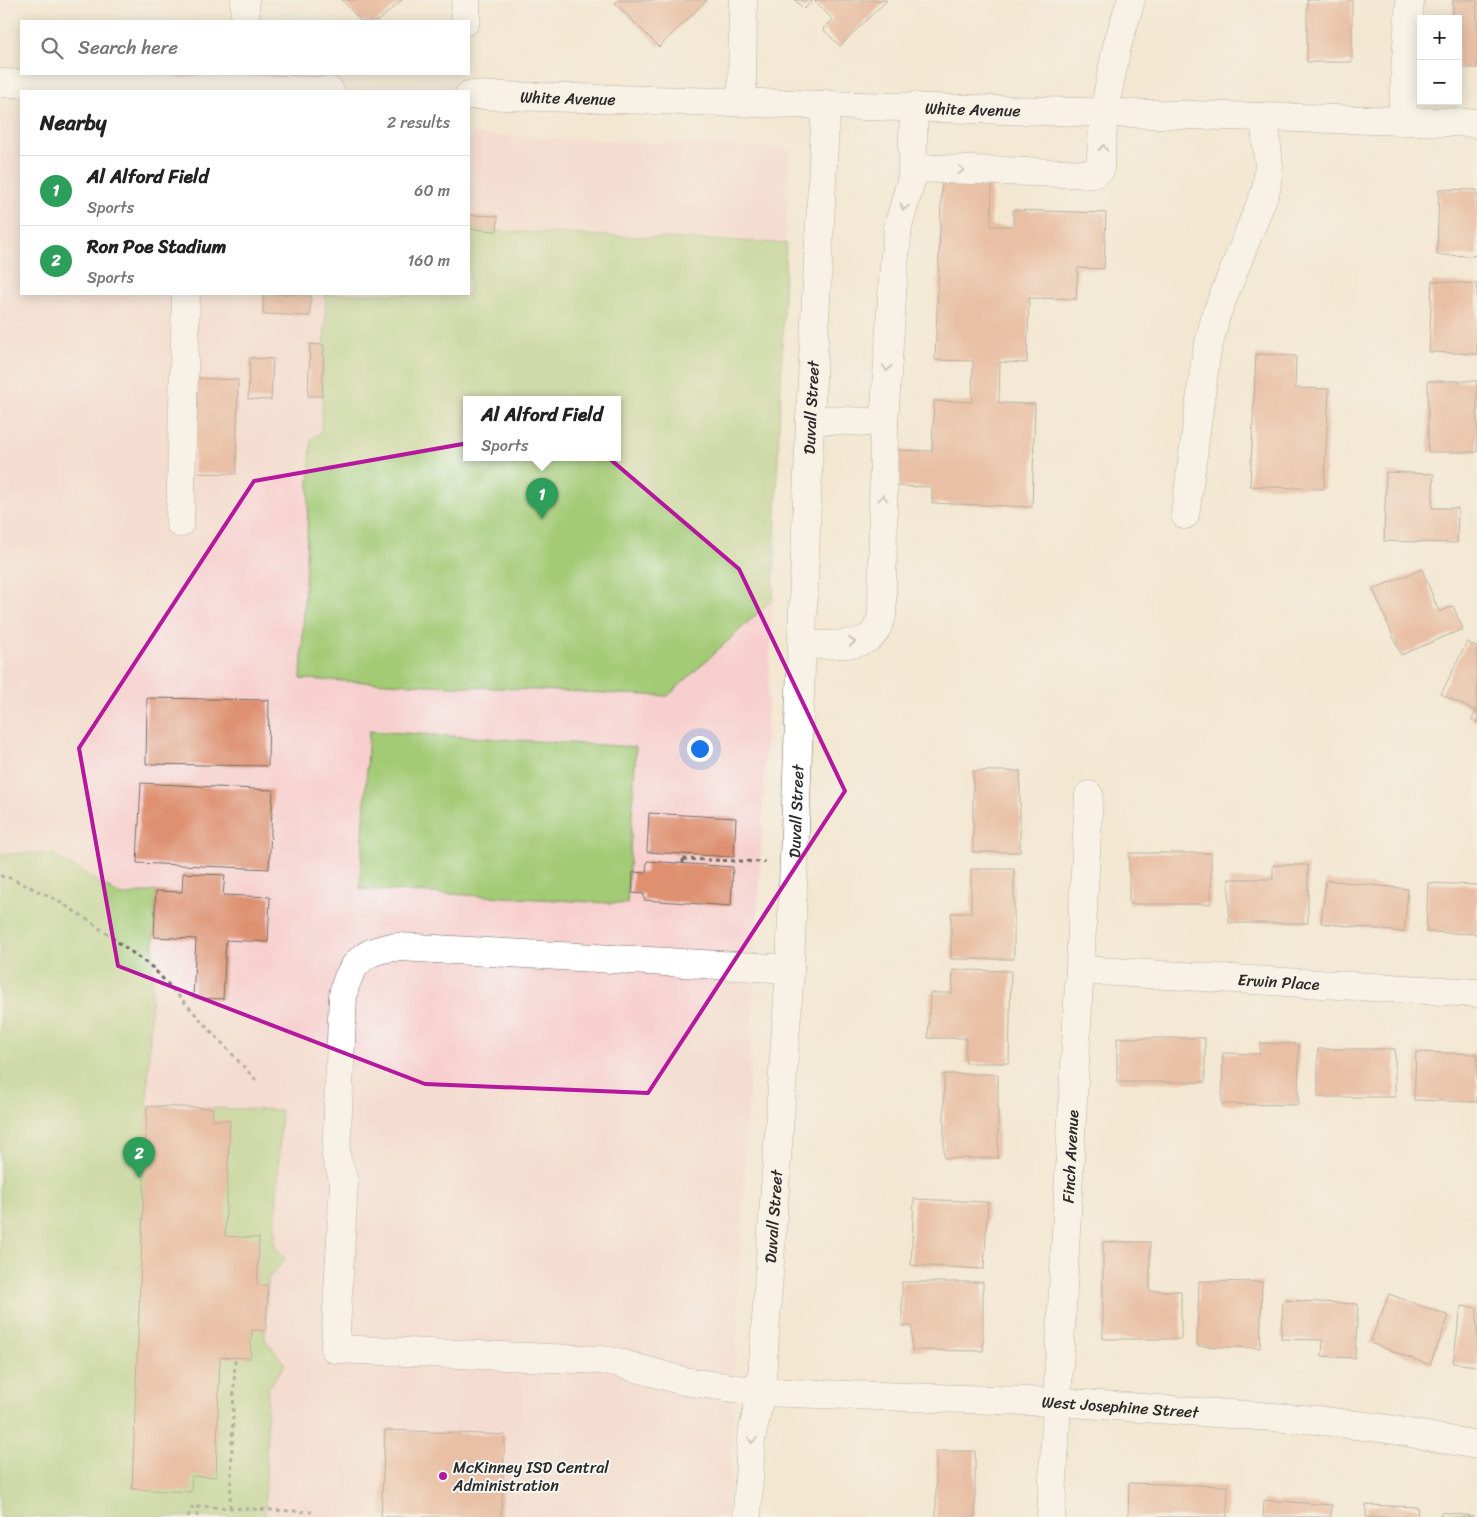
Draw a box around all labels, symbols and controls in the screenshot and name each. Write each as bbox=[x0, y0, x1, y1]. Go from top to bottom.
map controls bbox=[1417, 15, 1462, 105]
button: + bbox=[1417, 15, 1462, 60]
search box bbox=[20, 20, 470, 75]
text: Search here bbox=[78, 31, 178, 64]
icon: search bbox=[38, 34, 66, 62]
button: − bbox=[1417, 60, 1462, 105]
street label: White Avenue bbox=[520, 82, 616, 114]
street label: White Avenue bbox=[925, 93, 1021, 125]
text: Nearby bbox=[40, 104, 106, 142]
text: 2 results bbox=[387, 108, 450, 137]
one-way arrow bbox=[1097, 144, 1108, 152]
text: Al Alford Field bbox=[87, 160, 208, 193]
one-way arrow bbox=[958, 165, 965, 175]
text: 1 bbox=[53, 176, 59, 205]
text: 60 m bbox=[414, 176, 450, 205]
text: Sports bbox=[87, 193, 134, 222]
one-way arrow bbox=[900, 202, 910, 210]
text: Ron Poe Stadium bbox=[87, 230, 226, 263]
text: 2 bbox=[51, 246, 61, 275]
text: 160 m bbox=[407, 246, 450, 275]
text: Sports bbox=[87, 263, 134, 292]
street label: Duvall Street bbox=[794, 360, 827, 455]
one-way arrow bbox=[882, 364, 893, 372]
popup bbox=[463, 396, 621, 461]
text: Al Alford Field bbox=[481, 398, 603, 431]
text: Sports bbox=[481, 431, 528, 460]
pin: 1 bbox=[526, 478, 558, 519]
one-way arrow bbox=[878, 493, 888, 501]
one-way arrow bbox=[848, 637, 856, 648]
your location bbox=[687, 736, 713, 762]
street label: Duvall Street bbox=[780, 763, 812, 858]
street label: Erwin Place bbox=[1237, 965, 1321, 998]
street label: Finch Avenue bbox=[1053, 1109, 1087, 1204]
pin: 2 bbox=[123, 1137, 155, 1178]
street label: Duvall Street bbox=[755, 1168, 791, 1264]
street label: West Josephine Street bbox=[1041, 1387, 1200, 1426]
one-way arrow bbox=[747, 1435, 757, 1444]
place label: McKinney ISD Central Administration bbox=[452, 1453, 609, 1500]
marker: McKinney ISD Central Administration bbox=[437, 1470, 449, 1482]

